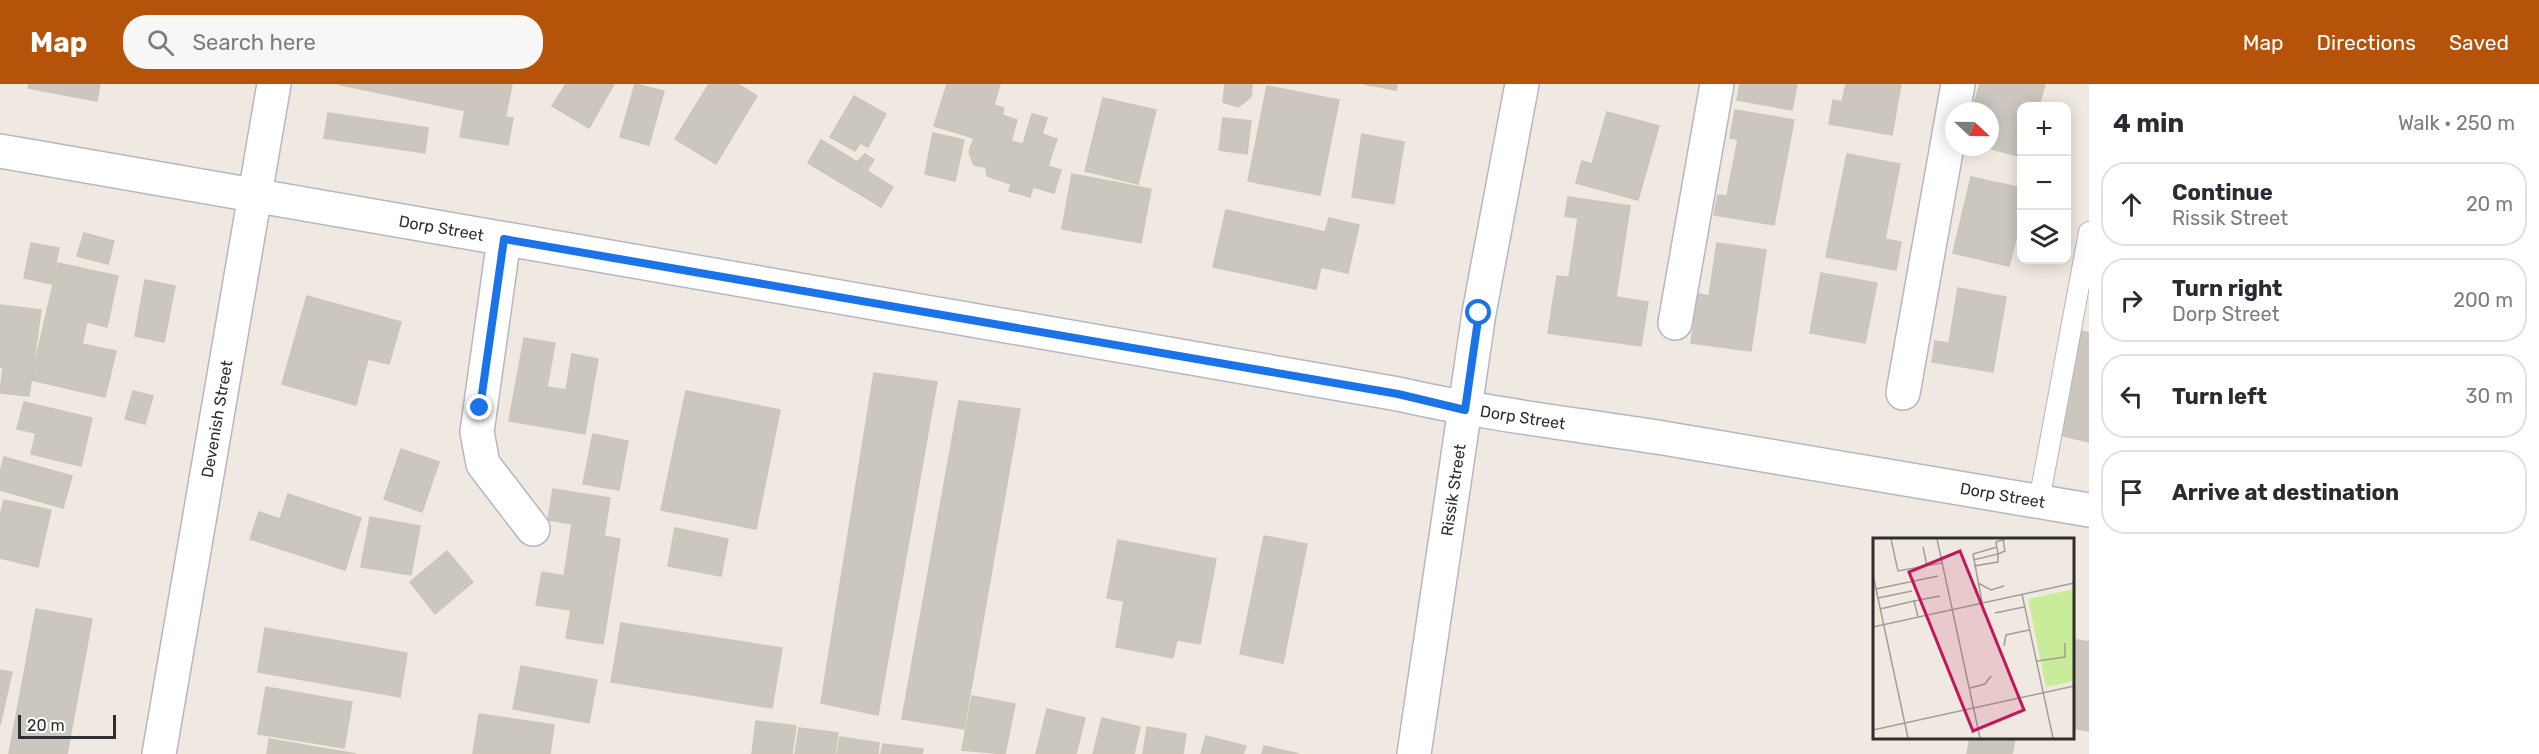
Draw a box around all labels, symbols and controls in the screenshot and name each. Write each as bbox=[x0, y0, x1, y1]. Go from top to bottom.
search box bbox=[123, 15, 543, 69]
text: Map bbox=[30, 26, 87, 59]
icon: search bbox=[144, 26, 177, 59]
text: Search here bbox=[192, 29, 316, 56]
text: Map bbox=[2243, 30, 2284, 55]
text: Directions bbox=[2317, 30, 2416, 55]
text: Saved bbox=[2449, 30, 2509, 55]
north arrow bbox=[1945, 102, 1999, 156]
map controls bbox=[2017, 102, 2071, 264]
button: + bbox=[2017, 102, 2071, 156]
text: 4 min bbox=[2113, 108, 2184, 139]
text: Walk · 250 m bbox=[2398, 111, 2515, 135]
button: − bbox=[2017, 156, 2071, 210]
text: Continue bbox=[2172, 179, 2273, 206]
icon: ahead bbox=[2115, 188, 2148, 221]
text: 20 m bbox=[2466, 192, 2513, 216]
text: Rissik Street bbox=[2172, 206, 2288, 230]
button: layers bbox=[2017, 210, 2071, 264]
street label: Dorp Street bbox=[397, 211, 485, 244]
text: Turn right bbox=[2172, 275, 2282, 302]
icon: right bbox=[2115, 284, 2148, 317]
text: 200 m bbox=[2453, 288, 2513, 312]
route start bbox=[1465, 299, 1491, 325]
text: Dorp Street bbox=[2172, 302, 2280, 326]
street label: Devenish Street bbox=[197, 359, 236, 479]
icon: left bbox=[2115, 380, 2148, 413]
text: Turn left bbox=[2172, 383, 2267, 410]
text: 30 m bbox=[2466, 384, 2513, 408]
route end bbox=[466, 394, 492, 420]
street label: Dorp Street bbox=[1479, 401, 1567, 433]
street label: Rissik Street bbox=[1437, 443, 1469, 537]
icon: arrive bbox=[2115, 476, 2148, 509]
street label: Dorp Street bbox=[1959, 478, 2047, 512]
text: Arrive at destination bbox=[2172, 479, 2399, 506]
inset map bbox=[1873, 538, 2074, 739]
scale bar bbox=[18, 712, 116, 740]
text: 20 m bbox=[27, 716, 65, 735]

